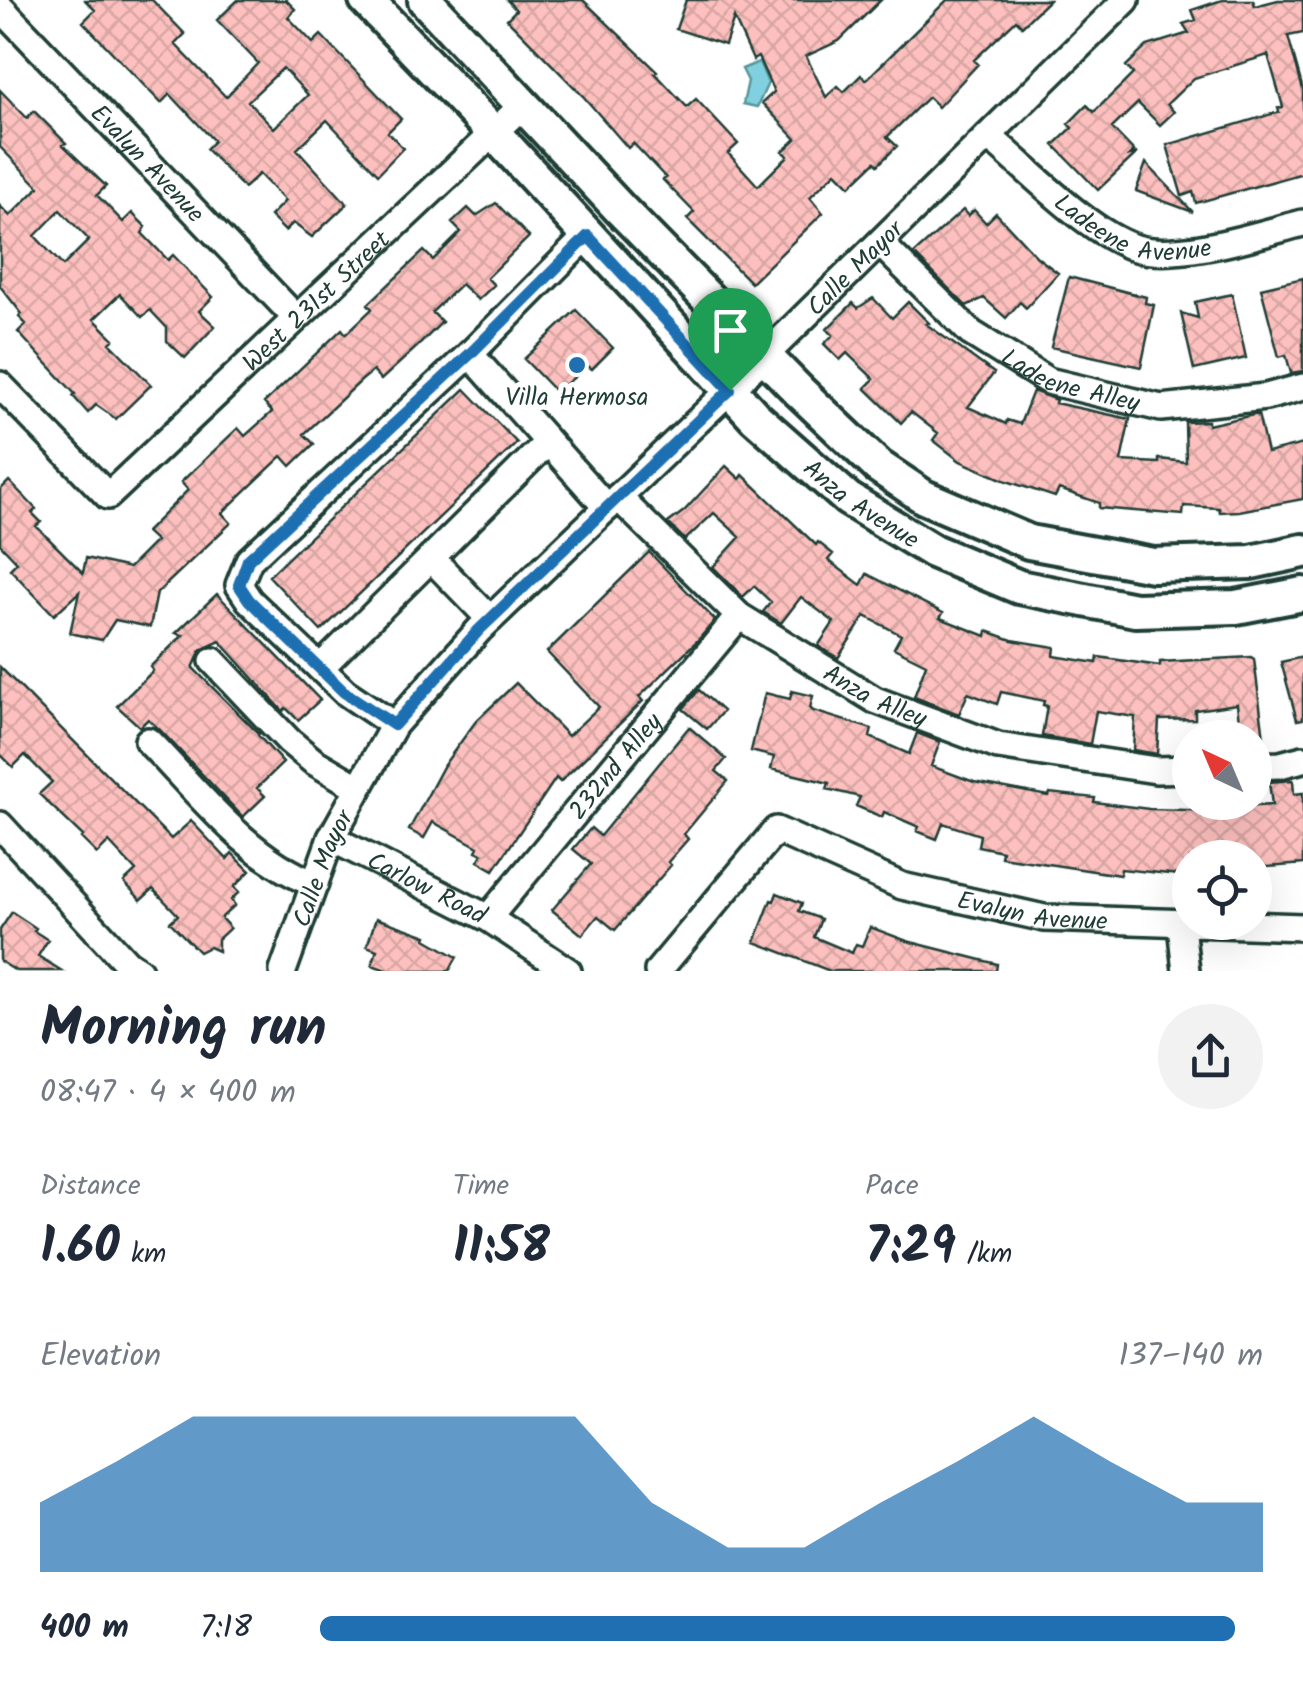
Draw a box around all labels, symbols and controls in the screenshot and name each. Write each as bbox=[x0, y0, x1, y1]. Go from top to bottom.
street label: Evalyn Avenue bbox=[80, 95, 214, 233]
street label: Ladeene Avenue bbox=[1044, 184, 1215, 274]
street label: Calle Mayor bbox=[798, 210, 915, 326]
street label: West 231st Street bbox=[233, 221, 401, 382]
pin bbox=[688, 288, 773, 391]
icon: arrive bbox=[703, 303, 758, 358]
street label: Ladeene Alley bbox=[993, 338, 1144, 424]
marker: Villa Hermosa bbox=[566, 354, 588, 376]
place label: Villa Hermosa bbox=[505, 378, 649, 418]
street label: Anza Avenue bbox=[793, 450, 927, 560]
street label: Anza Alley bbox=[815, 654, 932, 740]
street label: 232nd Alley bbox=[559, 704, 673, 830]
north arrow bbox=[1172, 720, 1272, 820]
map controls bbox=[1172, 720, 1272, 940]
street label: Calle Mayor bbox=[283, 801, 366, 933]
button: locate bbox=[1172, 840, 1272, 940]
street label: Carlow Road bbox=[360, 842, 494, 937]
street label: Evalyn Avenue bbox=[953, 881, 1108, 942]
text: Morning run bbox=[40, 987, 327, 1074]
button: share bbox=[1158, 1004, 1263, 1109]
text: 08:47 · 4 × 400 m bbox=[40, 1068, 296, 1119]
text: Distance bbox=[40, 1164, 141, 1209]
text: Time bbox=[453, 1164, 509, 1209]
text: Pace bbox=[865, 1164, 919, 1209]
text: 1.60 bbox=[40, 1209, 120, 1289]
text: 11:58 bbox=[453, 1209, 550, 1289]
text: 7:29 bbox=[865, 1209, 956, 1289]
text: km bbox=[120, 1232, 166, 1277]
text: /km bbox=[956, 1232, 1012, 1277]
text: Elevation bbox=[40, 1331, 161, 1382]
text: 137–140 m bbox=[1118, 1331, 1263, 1382]
text: 400 m bbox=[40, 1603, 129, 1654]
text: 7:18 bbox=[200, 1603, 252, 1654]

